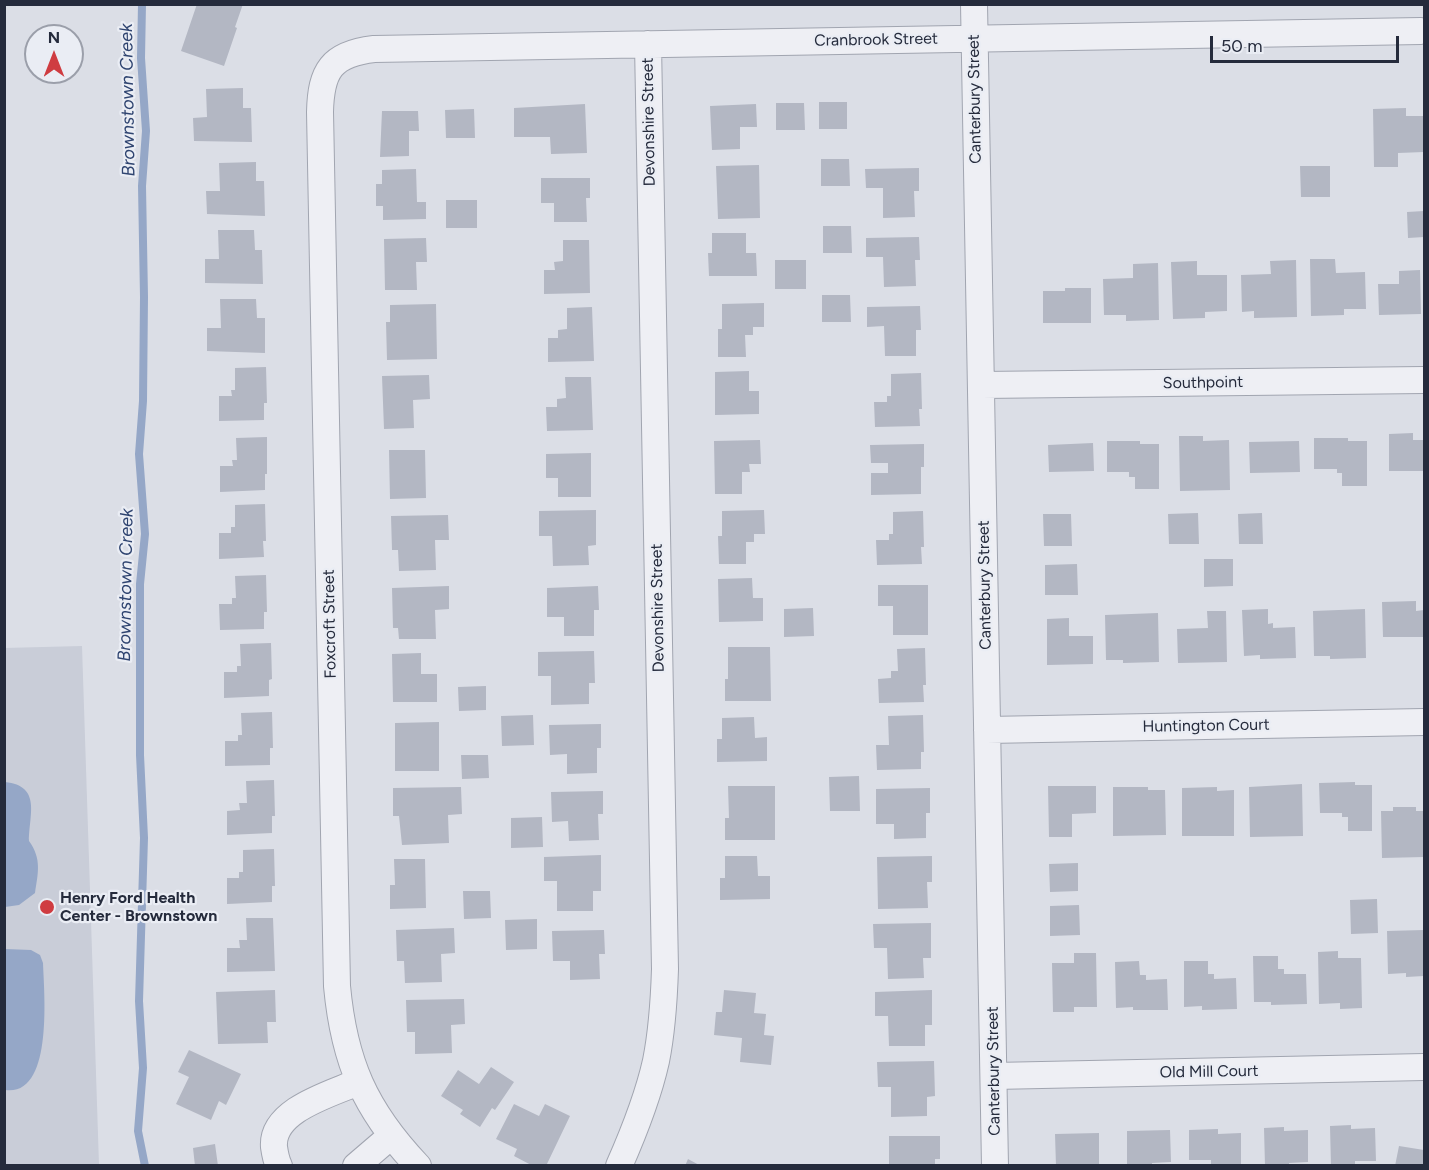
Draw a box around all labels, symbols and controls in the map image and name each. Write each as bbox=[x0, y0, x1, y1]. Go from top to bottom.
water label: Brownstown Creek bbox=[116, 23, 140, 177]
north arrow bbox=[24, 24, 84, 84]
scale bar bbox=[1213, 24, 1402, 62]
text: N bbox=[48, 28, 60, 47]
street label: Cranbrook Street bbox=[814, 29, 938, 51]
street label: Canterbury Street bbox=[964, 34, 986, 164]
text: 50 m bbox=[1221, 35, 1263, 57]
street label: Devonshire Street bbox=[638, 57, 660, 187]
street label: Southpoint bbox=[1163, 373, 1243, 393]
water label: Brownstown Creek bbox=[114, 508, 138, 662]
street label: Canterbury Street bbox=[974, 520, 996, 650]
street label: Devonshire Street bbox=[647, 543, 669, 673]
street label: Foxcroft Street bbox=[319, 569, 341, 679]
street label: Huntington Court bbox=[1142, 715, 1270, 737]
place label: Henry Ford Health Center - Brownstown bbox=[60, 888, 217, 926]
marker: Henry Ford Health Center - Brownstown bbox=[38, 898, 56, 916]
street label: Canterbury Street bbox=[983, 1006, 1005, 1136]
street label: Old Mill Court bbox=[1159, 1062, 1259, 1082]

